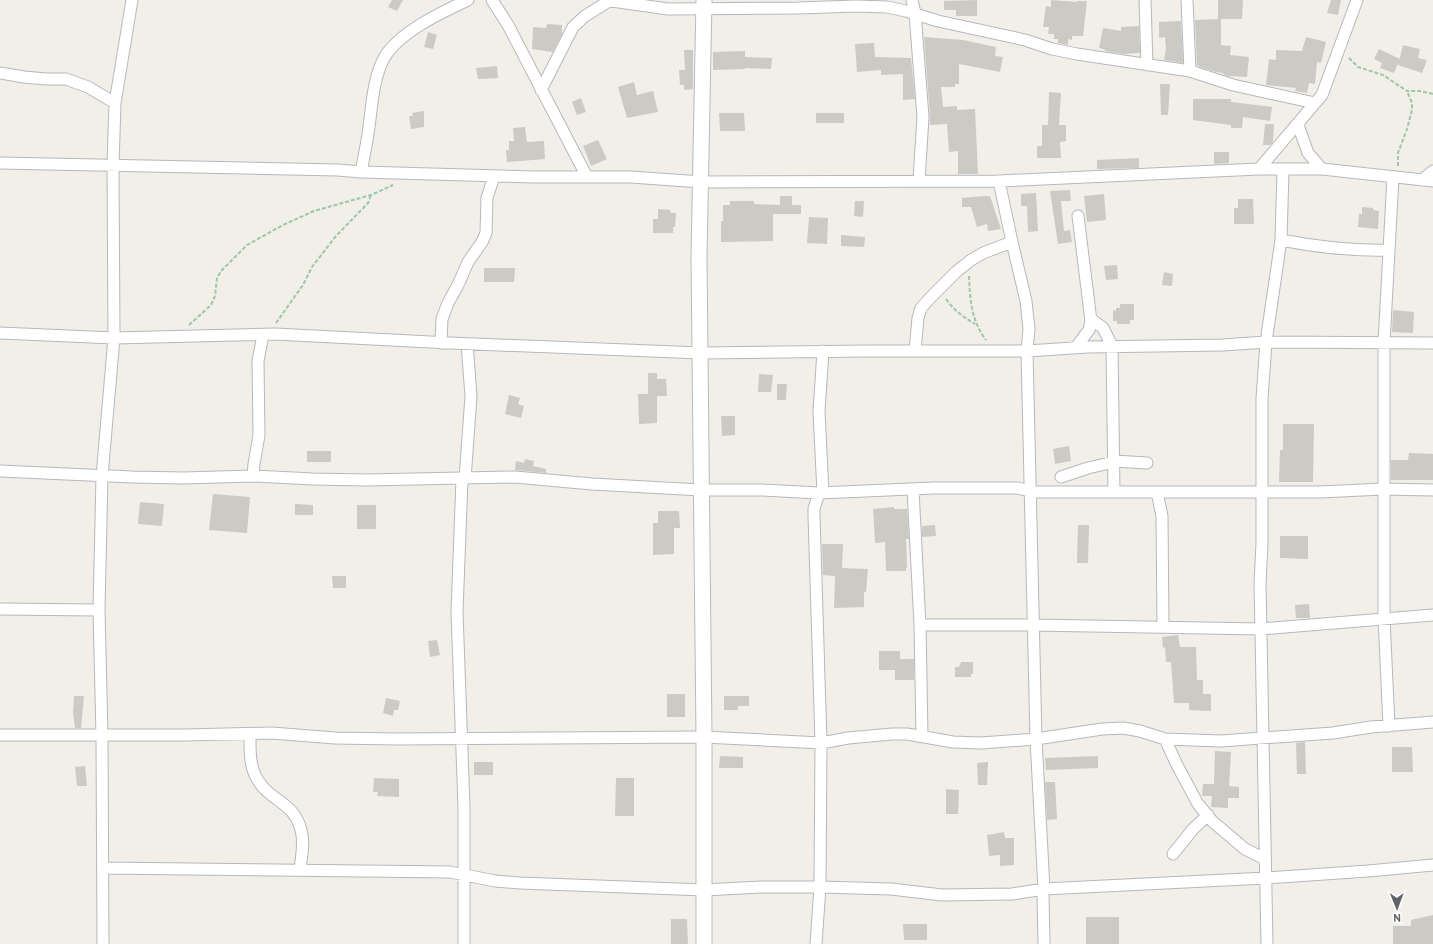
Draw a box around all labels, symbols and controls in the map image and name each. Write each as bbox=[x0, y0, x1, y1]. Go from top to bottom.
north arrow bbox=[1377, 888, 1417, 928]
text: N bbox=[1393, 910, 1401, 924]

